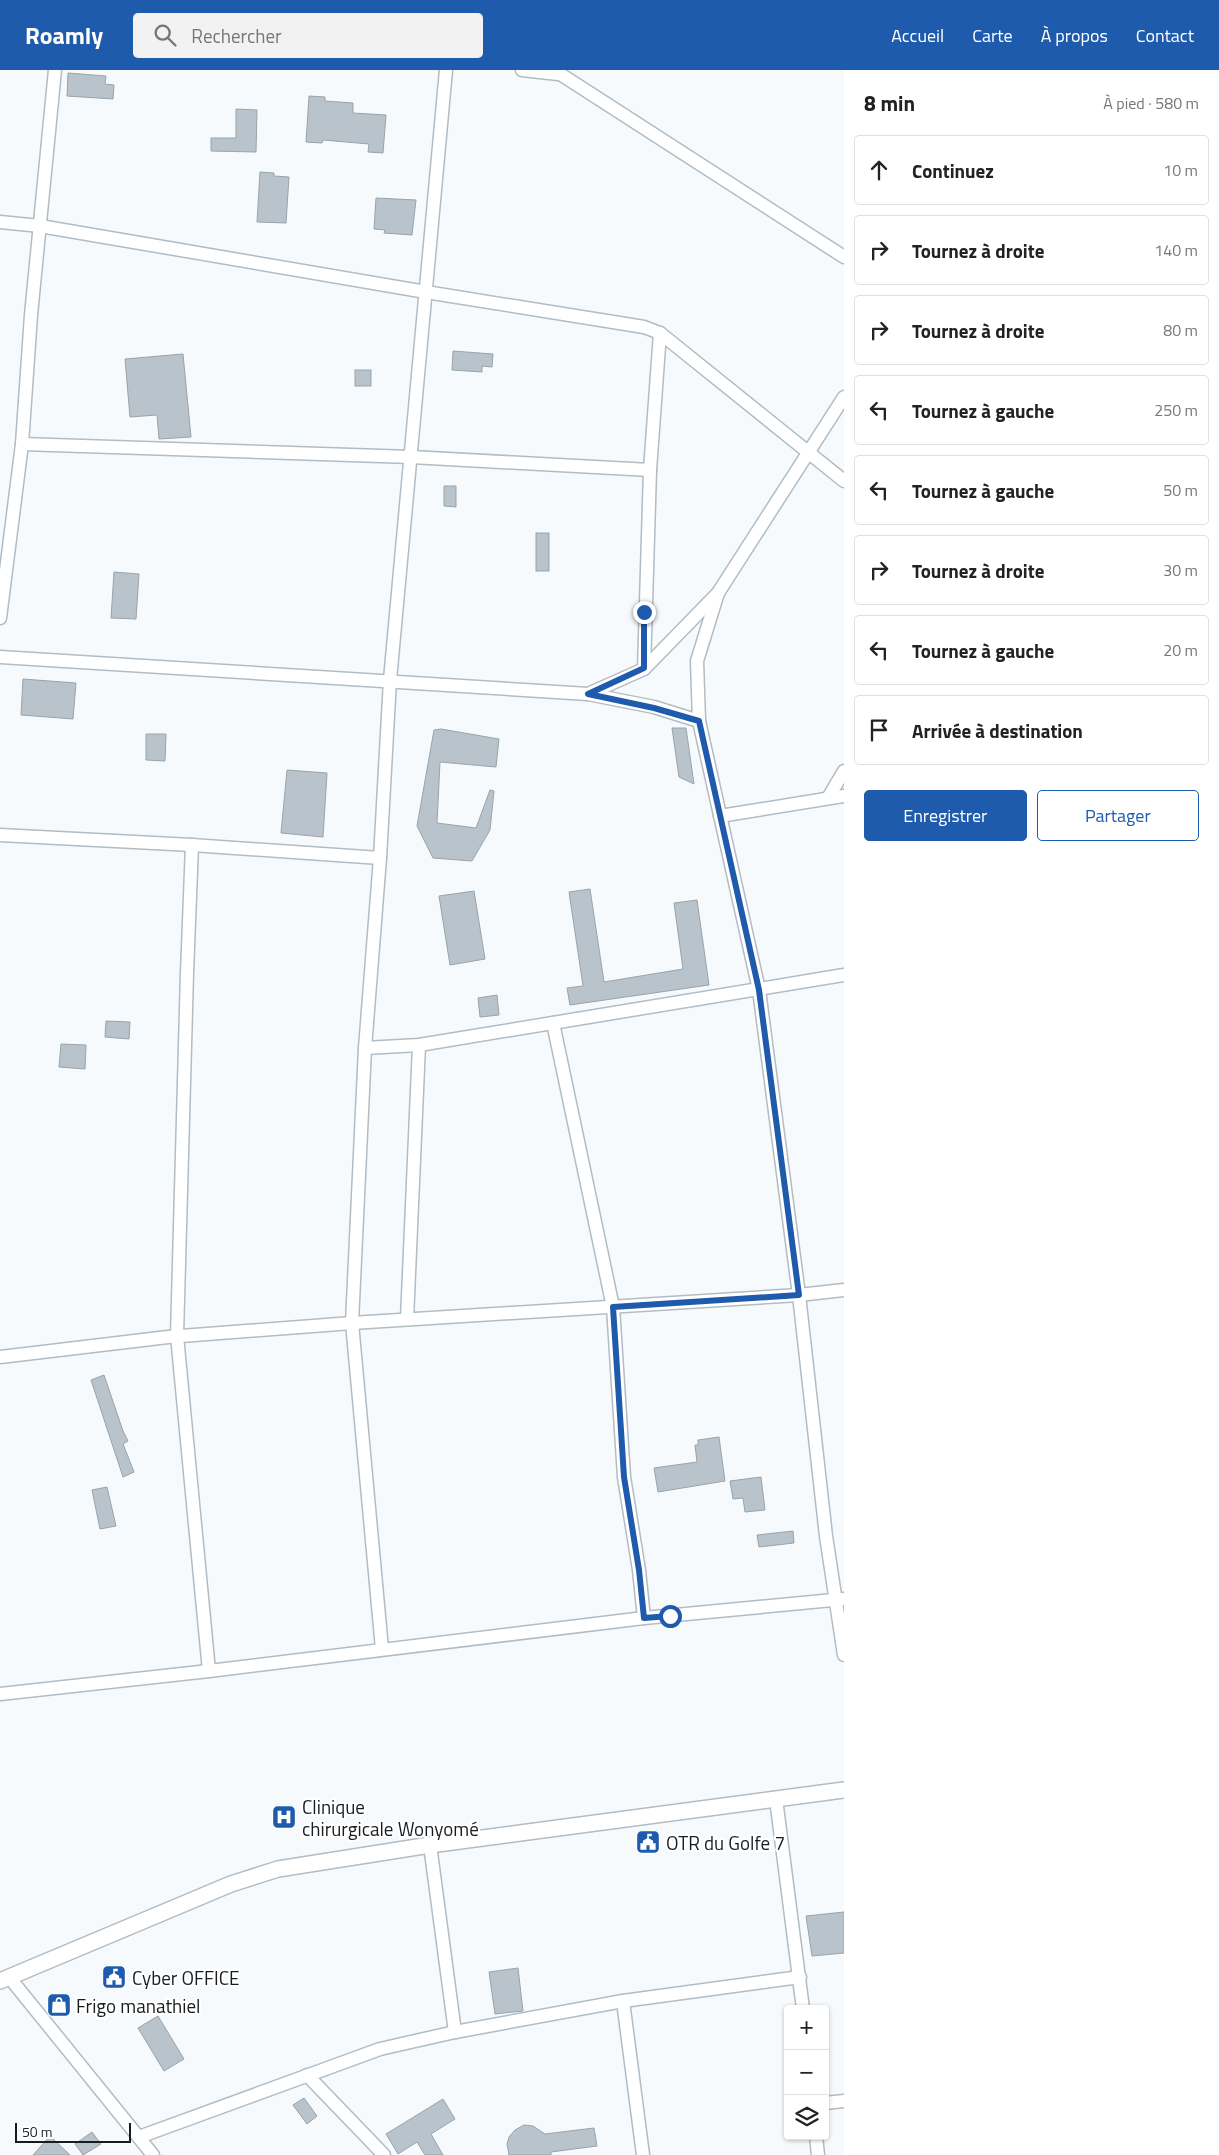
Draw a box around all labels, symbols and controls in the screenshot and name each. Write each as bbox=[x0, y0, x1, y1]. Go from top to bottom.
search box bbox=[133, 13, 483, 58]
text: Roamly bbox=[25, 17, 103, 53]
icon: search bbox=[151, 21, 179, 49]
text: Rechercher bbox=[191, 21, 282, 50]
text: Accueil bbox=[891, 22, 944, 49]
text: Carte bbox=[972, 22, 1013, 49]
text: À propos bbox=[1041, 22, 1108, 49]
text: Contact bbox=[1136, 22, 1194, 49]
text: 8 min bbox=[864, 87, 915, 119]
text: À pied · 580 m bbox=[1103, 91, 1199, 115]
icon: ahead bbox=[865, 156, 893, 184]
text: Continuez bbox=[912, 156, 994, 185]
text: 10 m bbox=[1163, 158, 1198, 182]
icon: right bbox=[865, 236, 893, 264]
text: Tournez à droite bbox=[912, 236, 1044, 265]
text: 140 m bbox=[1154, 238, 1198, 262]
icon: right bbox=[865, 316, 893, 344]
text: Tournez à droite bbox=[912, 316, 1044, 345]
text: 80 m bbox=[1163, 318, 1198, 342]
icon: left bbox=[865, 396, 893, 424]
text: Tournez à gauche bbox=[912, 396, 1054, 425]
text: 250 m bbox=[1154, 398, 1198, 422]
icon: left bbox=[865, 476, 893, 504]
text: Tournez à gauche bbox=[912, 476, 1054, 505]
text: 50 m bbox=[1163, 478, 1198, 502]
icon: right bbox=[865, 556, 893, 584]
text: Tournez à droite bbox=[912, 556, 1044, 585]
text: 30 m bbox=[1163, 558, 1198, 582]
route end bbox=[633, 601, 656, 624]
icon: left bbox=[865, 636, 893, 664]
text: Tournez à gauche bbox=[912, 636, 1054, 665]
text: 20 m bbox=[1163, 638, 1198, 662]
icon: arrive bbox=[865, 716, 893, 744]
text: Arrivée à destination bbox=[912, 716, 1083, 745]
button: Enregistrer bbox=[864, 790, 1027, 841]
button: Partager bbox=[1037, 790, 1199, 841]
route start bbox=[659, 1605, 682, 1628]
place label: Clinique chirurgicale Wonyomé bbox=[302, 1792, 479, 1843]
hospital icon: Clinique chirurgicale Wonyomé bbox=[271, 1804, 297, 1830]
place label: OTR du Golfe 7 bbox=[666, 1828, 785, 1857]
public building icon: OTR du Golfe 7 bbox=[635, 1829, 661, 1855]
place label: Cyber OFFICE bbox=[132, 1963, 240, 1992]
public building icon: Cyber OFFICE bbox=[101, 1964, 127, 1990]
place label: Frigo manathiel bbox=[76, 1991, 200, 2020]
shop icon: Frigo manathiel bbox=[46, 1992, 72, 2018]
map controls bbox=[784, 2005, 829, 2140]
button: + bbox=[784, 2005, 829, 2050]
button: − bbox=[784, 2050, 829, 2095]
button: layers bbox=[784, 2095, 829, 2140]
scale bar bbox=[15, 2120, 131, 2143]
text: 50 m bbox=[22, 2121, 52, 2142]

